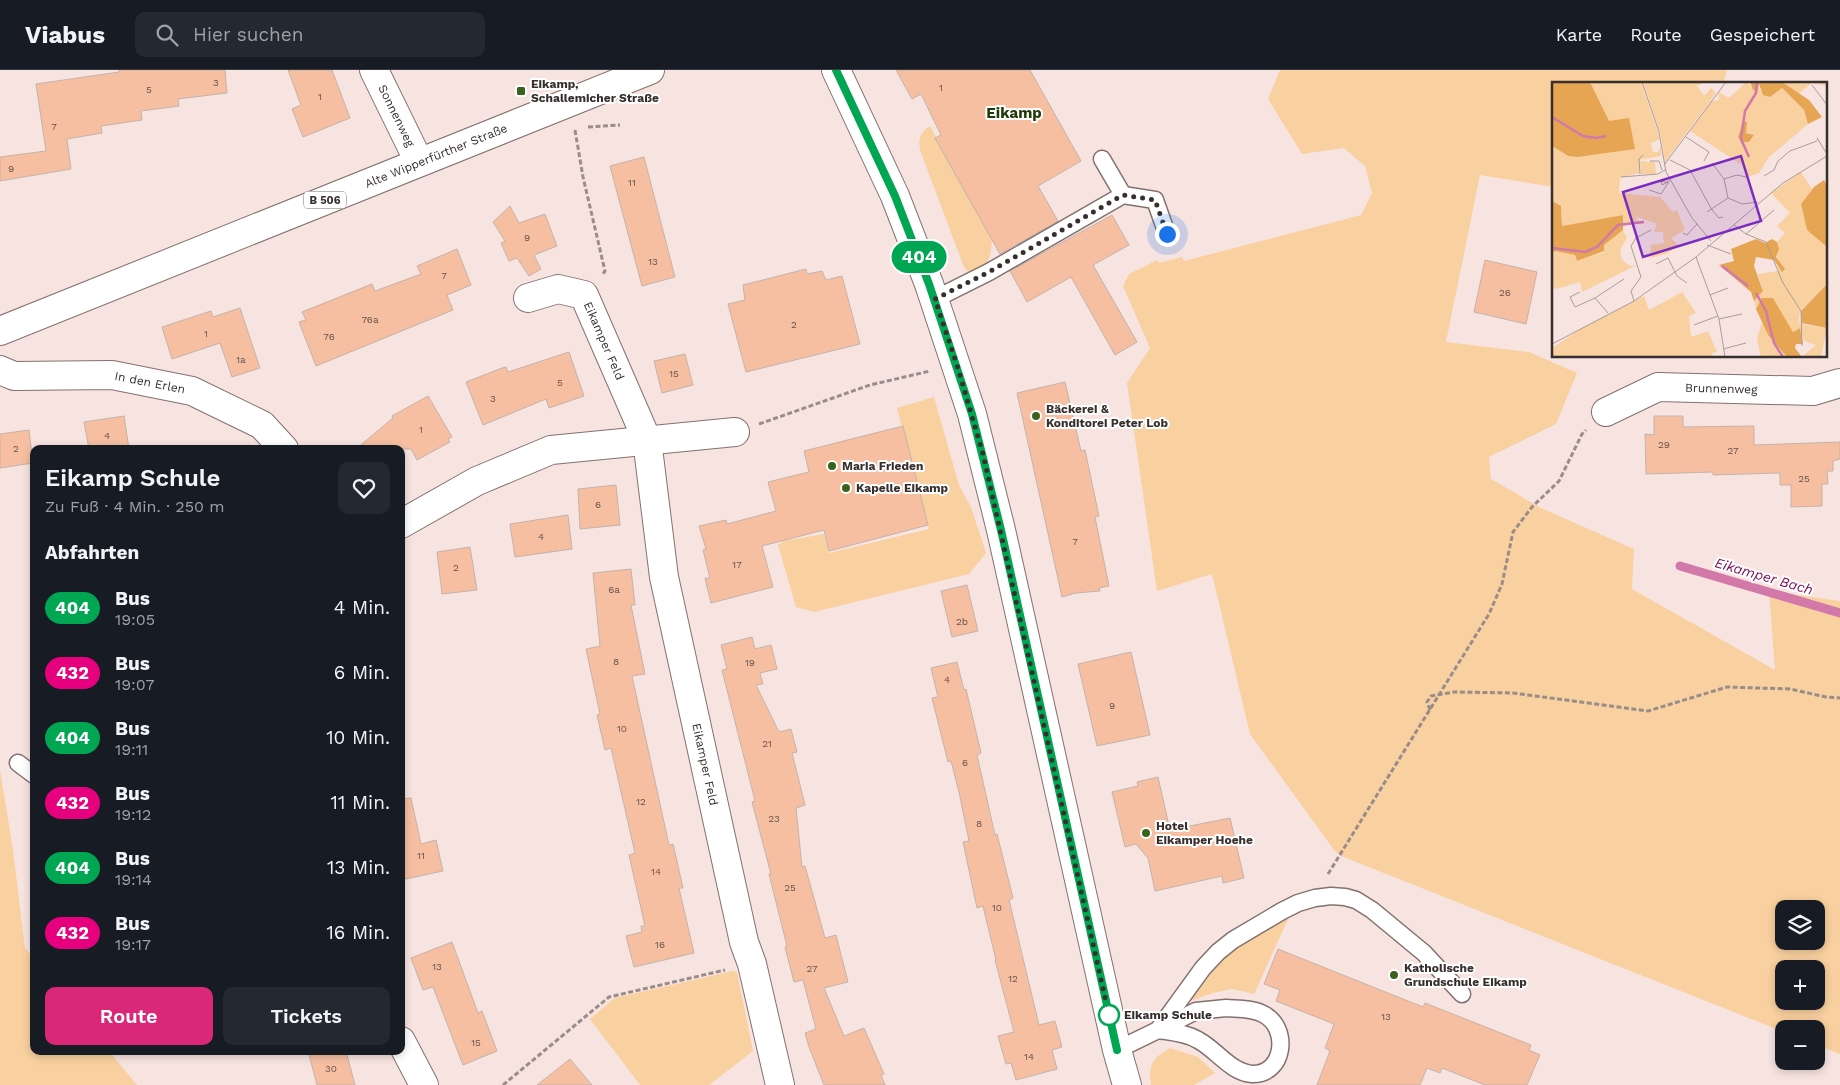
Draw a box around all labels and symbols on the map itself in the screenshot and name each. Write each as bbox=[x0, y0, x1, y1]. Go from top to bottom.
house number: 3 bbox=[213, 77, 219, 88]
place label: Eikamp, Schallemicher Straße bbox=[531, 77, 659, 105]
house number: 1 bbox=[939, 82, 943, 93]
inset map bbox=[1552, 82, 1828, 358]
street label: Sonnenweg bbox=[375, 83, 418, 150]
house number: 5 bbox=[146, 84, 152, 95]
marker: Eikamp, Schallemicher Straße bbox=[515, 85, 527, 97]
house number: 1 bbox=[318, 91, 322, 102]
district label: Eikamp bbox=[986, 104, 1042, 122]
house number: 7 bbox=[51, 121, 57, 132]
street label: Alte Wipperfürther Straße bbox=[363, 121, 509, 191]
house number: 9 bbox=[8, 163, 14, 174]
house number: 11 bbox=[628, 177, 636, 188]
road number: B 506 bbox=[304, 192, 346, 208]
your location bbox=[1155, 222, 1180, 247]
house number: 9 bbox=[524, 232, 530, 243]
line badge: 404 bbox=[890, 241, 948, 273]
house number: 13 bbox=[648, 256, 658, 267]
house number: 7 bbox=[441, 270, 447, 281]
house number: 26 bbox=[1499, 287, 1511, 298]
street label: Eikamper Feld bbox=[581, 300, 627, 382]
house number: 76a bbox=[361, 314, 379, 325]
house number: 2 bbox=[791, 319, 797, 330]
house number: 1 bbox=[204, 328, 208, 339]
house number: 76 bbox=[323, 331, 335, 342]
house number: 1a bbox=[236, 354, 246, 365]
house number: 15 bbox=[669, 368, 679, 379]
street label: In den Erlen bbox=[114, 369, 187, 396]
house number: 5 bbox=[557, 377, 563, 388]
street label: Brunnenweg bbox=[1685, 381, 1758, 397]
house number: 3 bbox=[490, 393, 496, 404]
place label: Bäckerei & Konditorei Peter Lob bbox=[1046, 402, 1169, 430]
marker: Bäckerei & Konditorei Peter Lob bbox=[1030, 410, 1042, 422]
house number: 1 bbox=[419, 424, 423, 435]
house number: 4 bbox=[104, 430, 110, 441]
house number: 29 bbox=[1658, 439, 1670, 450]
house number: 2 bbox=[13, 443, 19, 454]
house number: 27 bbox=[1727, 445, 1739, 456]
place label: Maria Frieden bbox=[842, 459, 923, 473]
marker: Maria Frieden bbox=[826, 460, 838, 472]
house number: 25 bbox=[1798, 473, 1810, 484]
place label: Kapelle Eikamp bbox=[856, 481, 949, 495]
marker: Kapelle Eikamp bbox=[840, 482, 852, 494]
house number: 6 bbox=[595, 499, 601, 510]
house number: 4 bbox=[538, 531, 544, 542]
house number: 7 bbox=[1072, 536, 1078, 547]
water label: Eikamper Bach bbox=[1713, 554, 1815, 598]
house number: 17 bbox=[732, 559, 742, 570]
house number: 2 bbox=[453, 562, 459, 573]
house number: 6a bbox=[608, 584, 620, 595]
house number: 2b bbox=[956, 616, 968, 627]
house number: 8 bbox=[613, 656, 619, 667]
house number: 19 bbox=[745, 657, 755, 668]
house number: 4 bbox=[944, 674, 950, 685]
house number: 9 bbox=[1109, 700, 1115, 711]
street label: Eikamper Feld bbox=[689, 722, 721, 807]
house number: 10 bbox=[617, 723, 627, 734]
house number: 21 bbox=[762, 738, 772, 749]
house number: 6 bbox=[962, 757, 968, 768]
house number: 12 bbox=[636, 796, 646, 807]
house number: 23 bbox=[768, 813, 780, 824]
house number: 8 bbox=[976, 818, 982, 829]
place label: Hotel Eikamper Hoehe bbox=[1156, 819, 1253, 847]
marker: Hotel Eikamper Hoehe bbox=[1140, 827, 1152, 839]
house number: 11 bbox=[417, 850, 425, 861]
house number: 14 bbox=[651, 866, 661, 877]
house number: 25 bbox=[784, 882, 796, 893]
house number: 10 bbox=[992, 902, 1002, 913]
house number: 16 bbox=[655, 939, 665, 950]
house number: 13 bbox=[432, 961, 442, 972]
place label: Katholische Grundschule Eikamp bbox=[1404, 961, 1527, 989]
house number: 27 bbox=[806, 963, 818, 974]
marker: Katholische Grundschule Eikamp bbox=[1388, 969, 1400, 981]
house number: 12 bbox=[1008, 973, 1018, 984]
marker: Eikamp Schule bbox=[1098, 1004, 1120, 1026]
place label: Eikamp Schule bbox=[1124, 1008, 1212, 1022]
house number: 13 bbox=[1381, 1011, 1391, 1022]
house number: 15 bbox=[471, 1037, 481, 1048]
house number: 14 bbox=[1024, 1051, 1034, 1062]
house number: 30 bbox=[325, 1063, 337, 1074]

